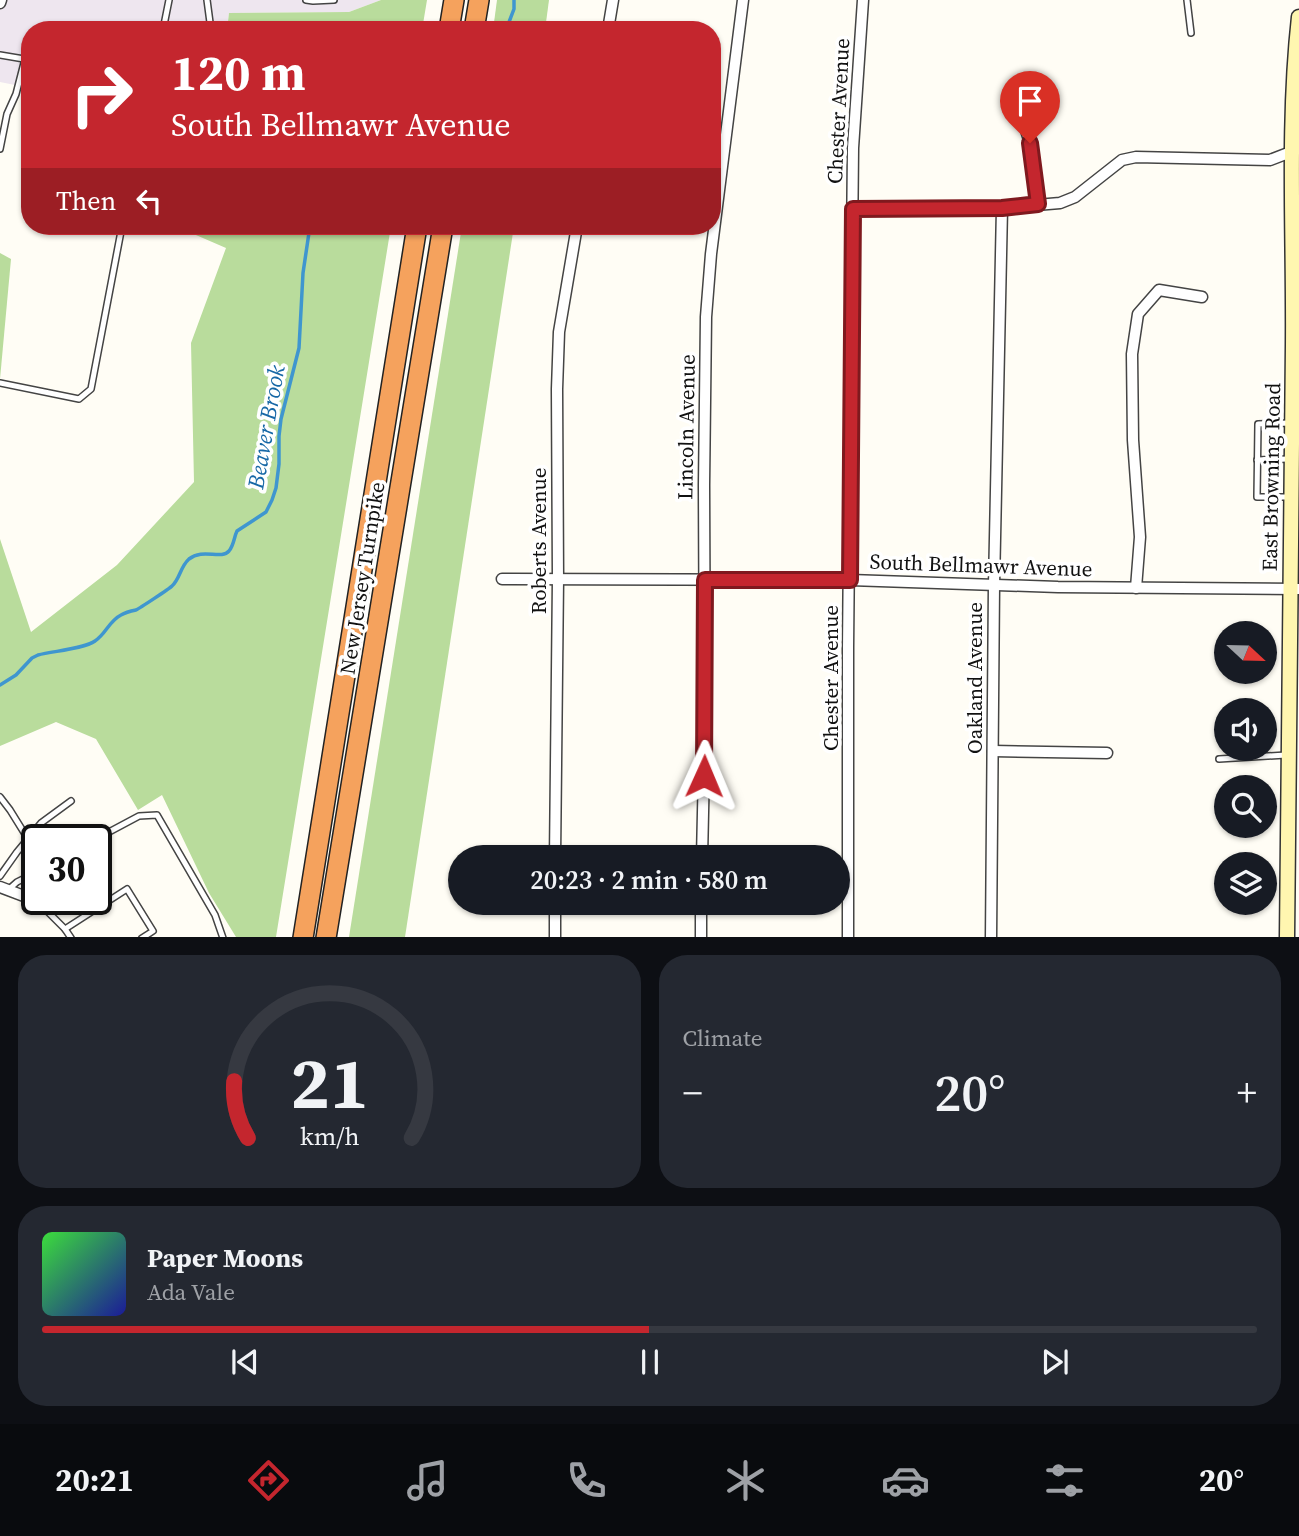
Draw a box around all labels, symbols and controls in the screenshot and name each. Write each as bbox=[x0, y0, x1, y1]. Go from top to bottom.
street label: Chester Avenue bbox=[820, 37, 856, 185]
text: 120 m bbox=[171, 39, 306, 106]
icon: right bbox=[56, 49, 147, 140]
pin bbox=[1000, 71, 1060, 143]
icon: arrive bbox=[1011, 82, 1049, 120]
text: South Bellmawr Avenue bbox=[171, 103, 511, 147]
icon: left bbox=[130, 182, 168, 220]
text: Then bbox=[56, 183, 116, 219]
street label: Lincoln Avenue bbox=[670, 354, 702, 500]
water label: Beaver Brook bbox=[239, 363, 293, 492]
street label: East Browning Road bbox=[1255, 382, 1287, 572]
street label: Roberts Avenue bbox=[524, 468, 553, 614]
street label: New Jersey Turnpike bbox=[332, 480, 392, 676]
street label: South Bellmawr Avenue bbox=[869, 547, 1093, 583]
street label: Oakland Avenue bbox=[960, 602, 989, 754]
street label: Chester Avenue bbox=[816, 605, 845, 751]
north arrow bbox=[1214, 621, 1278, 684]
map controls bbox=[1214, 621, 1277, 915]
button: sound bbox=[1214, 698, 1277, 761]
position arrow bbox=[667, 739, 741, 813]
button: search bbox=[1214, 775, 1277, 838]
speed limit sign: 30 bbox=[21, 824, 112, 915]
button: layers bbox=[1214, 852, 1277, 915]
text: 20:23 · 2 min · 580 m bbox=[530, 862, 768, 898]
text: Climate bbox=[683, 1022, 762, 1054]
text: 21 bbox=[290, 1033, 369, 1132]
text: 20° bbox=[934, 1057, 1005, 1128]
text: − bbox=[683, 1067, 703, 1119]
text: + bbox=[1237, 1067, 1257, 1119]
text: km/h bbox=[299, 1118, 359, 1152]
text: Paper Moons bbox=[147, 1240, 303, 1276]
text: Ada Vale bbox=[147, 1276, 235, 1308]
icon: previous bbox=[226, 1343, 264, 1381]
icon: pause bbox=[631, 1343, 669, 1381]
icon: next bbox=[1036, 1343, 1074, 1381]
icon: directions bbox=[244, 1456, 293, 1505]
icon: music bbox=[403, 1456, 452, 1505]
icon: phone bbox=[562, 1456, 611, 1505]
icon: climate bbox=[721, 1456, 770, 1505]
icon: car bbox=[881, 1456, 930, 1505]
icon: filters bbox=[1040, 1456, 1089, 1505]
text: 20:21 bbox=[55, 1458, 134, 1502]
text: 20° bbox=[1199, 1458, 1244, 1502]

